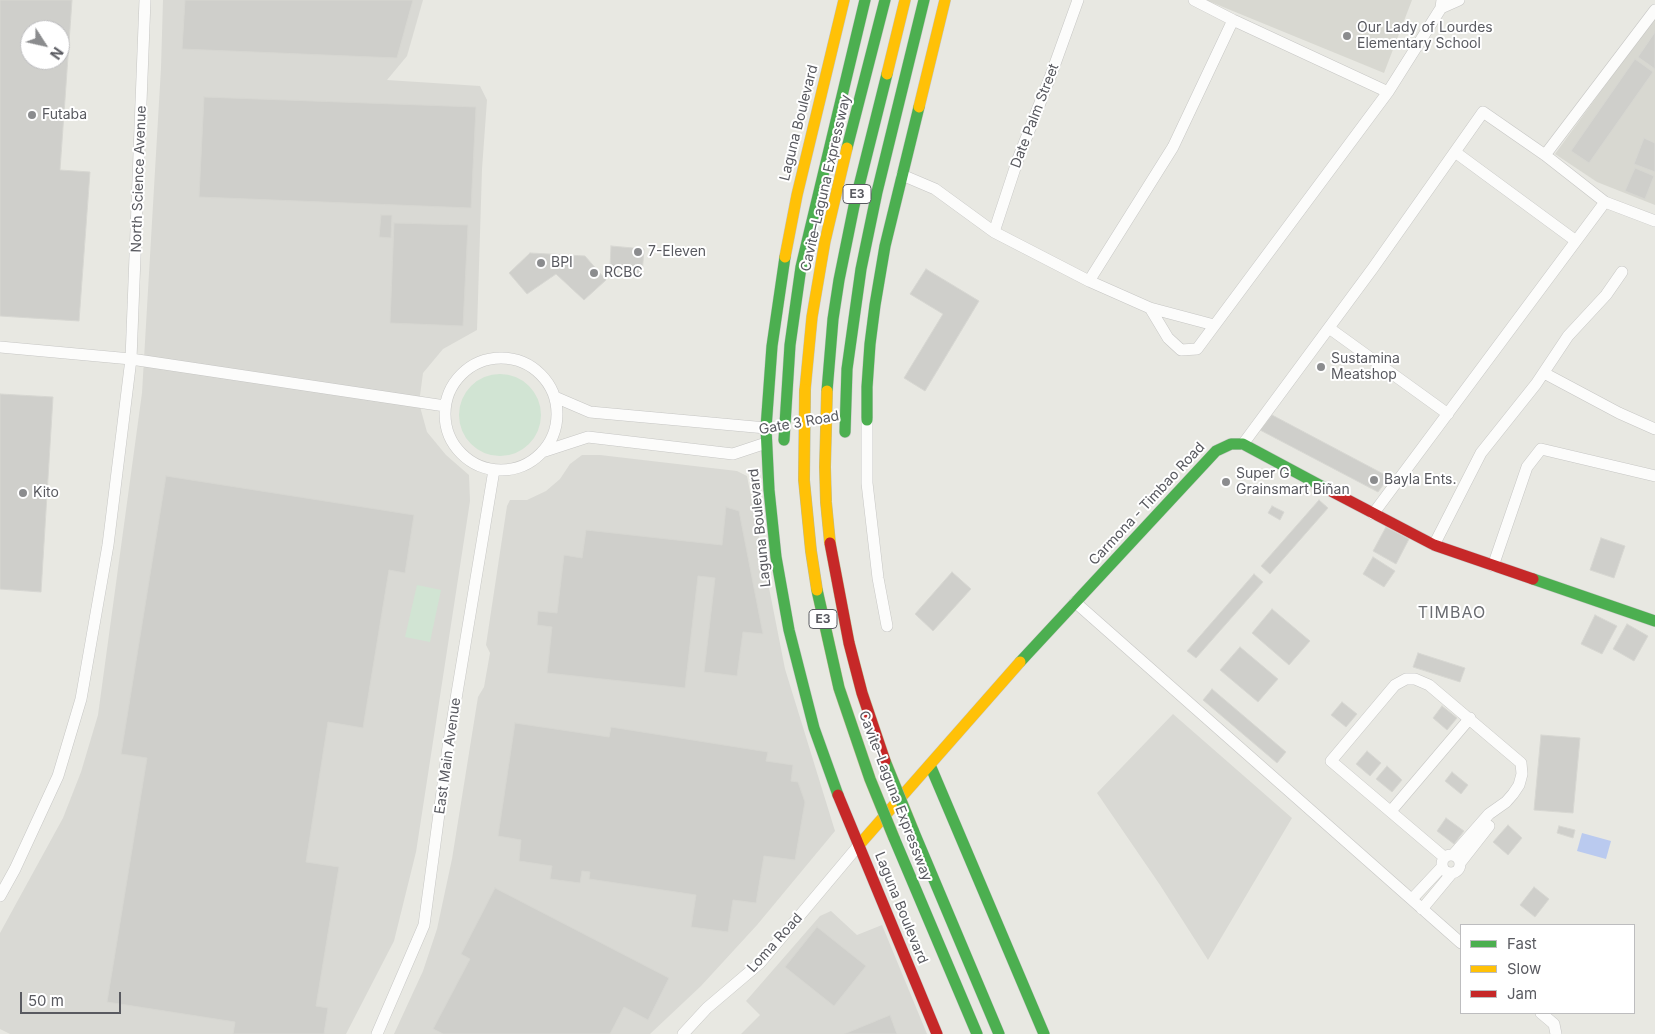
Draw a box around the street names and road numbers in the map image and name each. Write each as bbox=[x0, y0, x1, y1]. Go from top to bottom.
street label: Date Palm Street bbox=[1007, 61, 1063, 171]
street label: Laguna Boulevard bbox=[776, 63, 822, 183]
street label: Cavite–Laguna Expressway bbox=[797, 93, 855, 273]
street label: North Science Avenue bbox=[128, 105, 150, 253]
road number: E3 bbox=[843, 184, 871, 203]
street label: Gate 3 Road bbox=[758, 408, 840, 438]
street label: Carmona - Timbao Road bbox=[1086, 439, 1208, 569]
street label: Laguna Boulevard bbox=[745, 468, 775, 588]
road number: E3 bbox=[809, 610, 837, 628]
street label: East Main Avenue bbox=[432, 697, 464, 815]
street label: Cavite–Laguna Expressway bbox=[855, 708, 935, 884]
street label: Laguna Boulevard bbox=[871, 850, 931, 966]
street label: Loma Road bbox=[744, 910, 806, 976]

